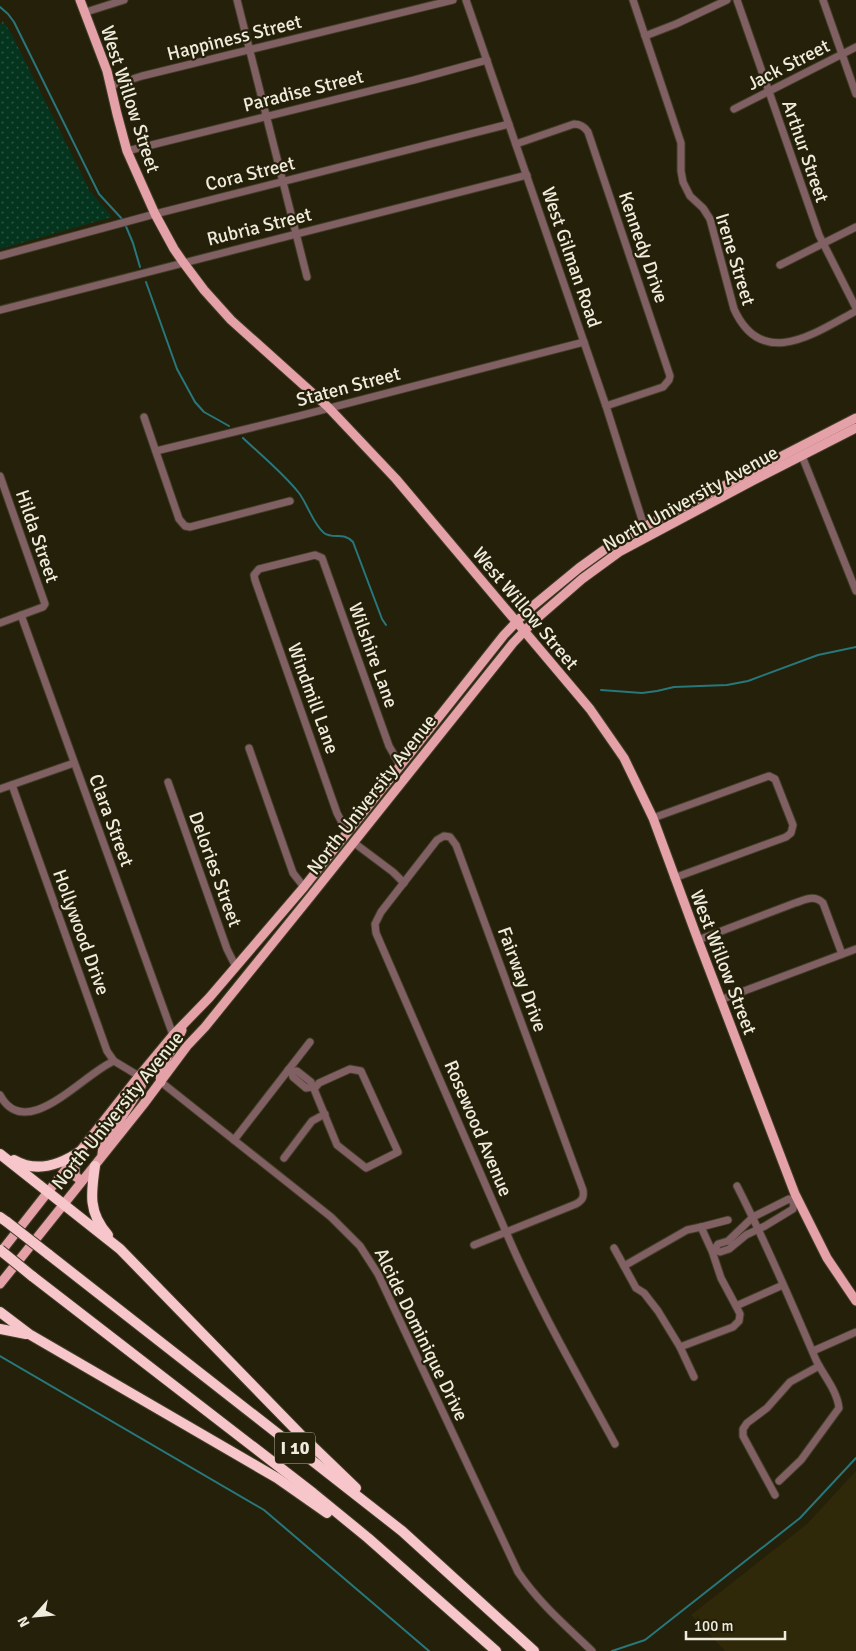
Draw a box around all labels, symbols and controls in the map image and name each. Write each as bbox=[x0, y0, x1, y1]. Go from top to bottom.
street label: Happiness Street bbox=[164, 10, 304, 66]
street label: West Willow Street bbox=[95, 23, 165, 176]
street label: Jack Street bbox=[743, 34, 834, 96]
street label: Paradise Street bbox=[241, 64, 366, 118]
street label: Arthur Street bbox=[776, 97, 834, 206]
street label: Cora Street bbox=[203, 151, 298, 197]
street label: West Gilman Road bbox=[536, 184, 606, 331]
street label: Kennedy Drive bbox=[613, 188, 673, 306]
street label: Rubria Street bbox=[204, 202, 314, 252]
street label: Irene Street bbox=[710, 210, 761, 309]
street label: Staten Street bbox=[294, 361, 403, 412]
street label: North University Avenue bbox=[599, 441, 782, 557]
street label: Hilda Street bbox=[10, 487, 64, 586]
street label: West Willow Street bbox=[467, 542, 584, 675]
street label: Wilshire Lane bbox=[343, 599, 403, 711]
street label: Windmill Lane bbox=[282, 640, 344, 757]
street label: North University Avenue bbox=[302, 710, 442, 880]
street label: Clara Street bbox=[83, 771, 139, 870]
street label: Delories Street bbox=[183, 808, 247, 931]
street label: Hollywood Drive bbox=[47, 866, 115, 999]
street label: West Willow Street bbox=[684, 887, 762, 1039]
street label: Fairway Drive bbox=[492, 924, 552, 1035]
street label: North University Avenue bbox=[46, 1027, 189, 1195]
street label: Rosewood Avenue bbox=[439, 1057, 518, 1200]
street label: Alcide Dominique Drive bbox=[369, 1244, 473, 1425]
road number: I 10 bbox=[275, 1432, 315, 1464]
north arrow bbox=[10, 1591, 60, 1641]
scale bar bbox=[686, 1608, 785, 1640]
text: N bbox=[14, 1613, 34, 1630]
text: 100 m bbox=[694, 1617, 734, 1635]

